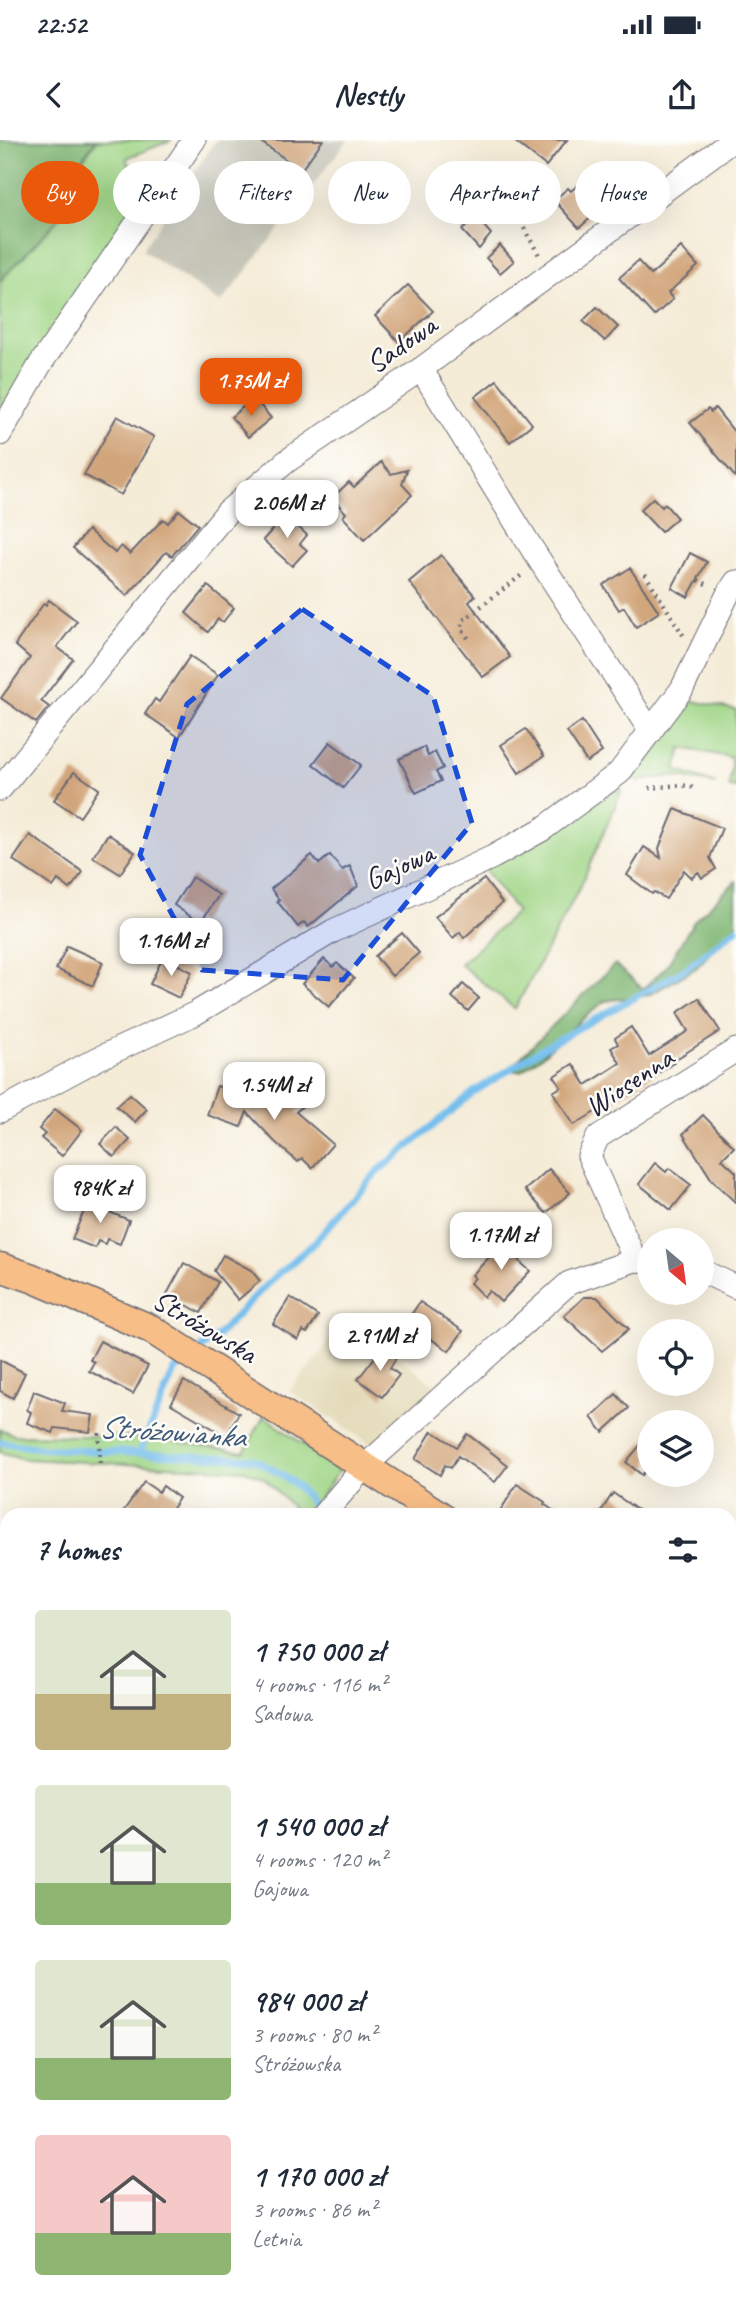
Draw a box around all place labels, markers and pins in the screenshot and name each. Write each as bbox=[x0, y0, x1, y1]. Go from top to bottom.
pin: 1.75M zł bbox=[179, 358, 323, 418]
pin: 2.06M zł bbox=[215, 480, 359, 540]
pin: 1.16M zł bbox=[99, 918, 243, 978]
pin: 1.54M zł bbox=[202, 1062, 346, 1122]
pin: 984K zł bbox=[35, 1166, 165, 1225]
pin: 1.17M zł bbox=[429, 1212, 573, 1272]
pin: 2.91M zł bbox=[308, 1314, 452, 1373]

